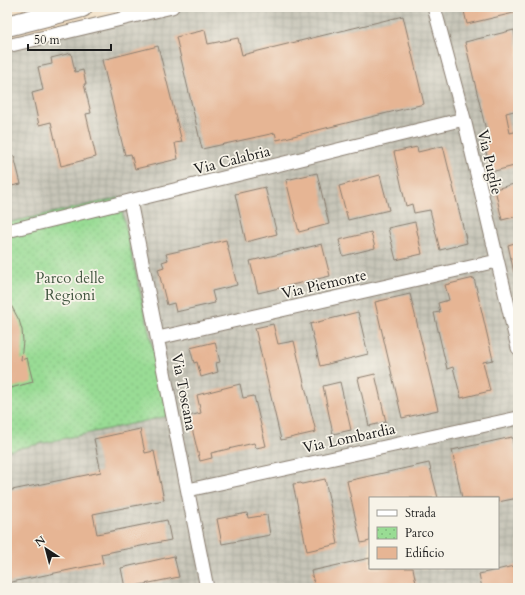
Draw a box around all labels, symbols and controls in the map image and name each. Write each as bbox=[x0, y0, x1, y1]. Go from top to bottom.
scale bar bbox=[28, 26, 111, 52]
text: 50 m bbox=[34, 32, 61, 48]
street label: Via Puglie bbox=[473, 128, 507, 197]
street label: Via Calabria bbox=[192, 141, 273, 179]
street label: Via Piemonte bbox=[280, 264, 369, 303]
park label: Parco delle Regioni bbox=[35, 268, 105, 305]
street label: Via Toscana bbox=[167, 352, 201, 433]
street label: Via Lombardia bbox=[301, 418, 398, 458]
legend bbox=[369, 497, 499, 569]
text: Strada bbox=[405, 505, 437, 521]
text: Parco bbox=[405, 525, 434, 541]
north arrow bbox=[26, 529, 66, 569]
text: N bbox=[32, 532, 49, 550]
text: Edificio bbox=[405, 545, 445, 561]

